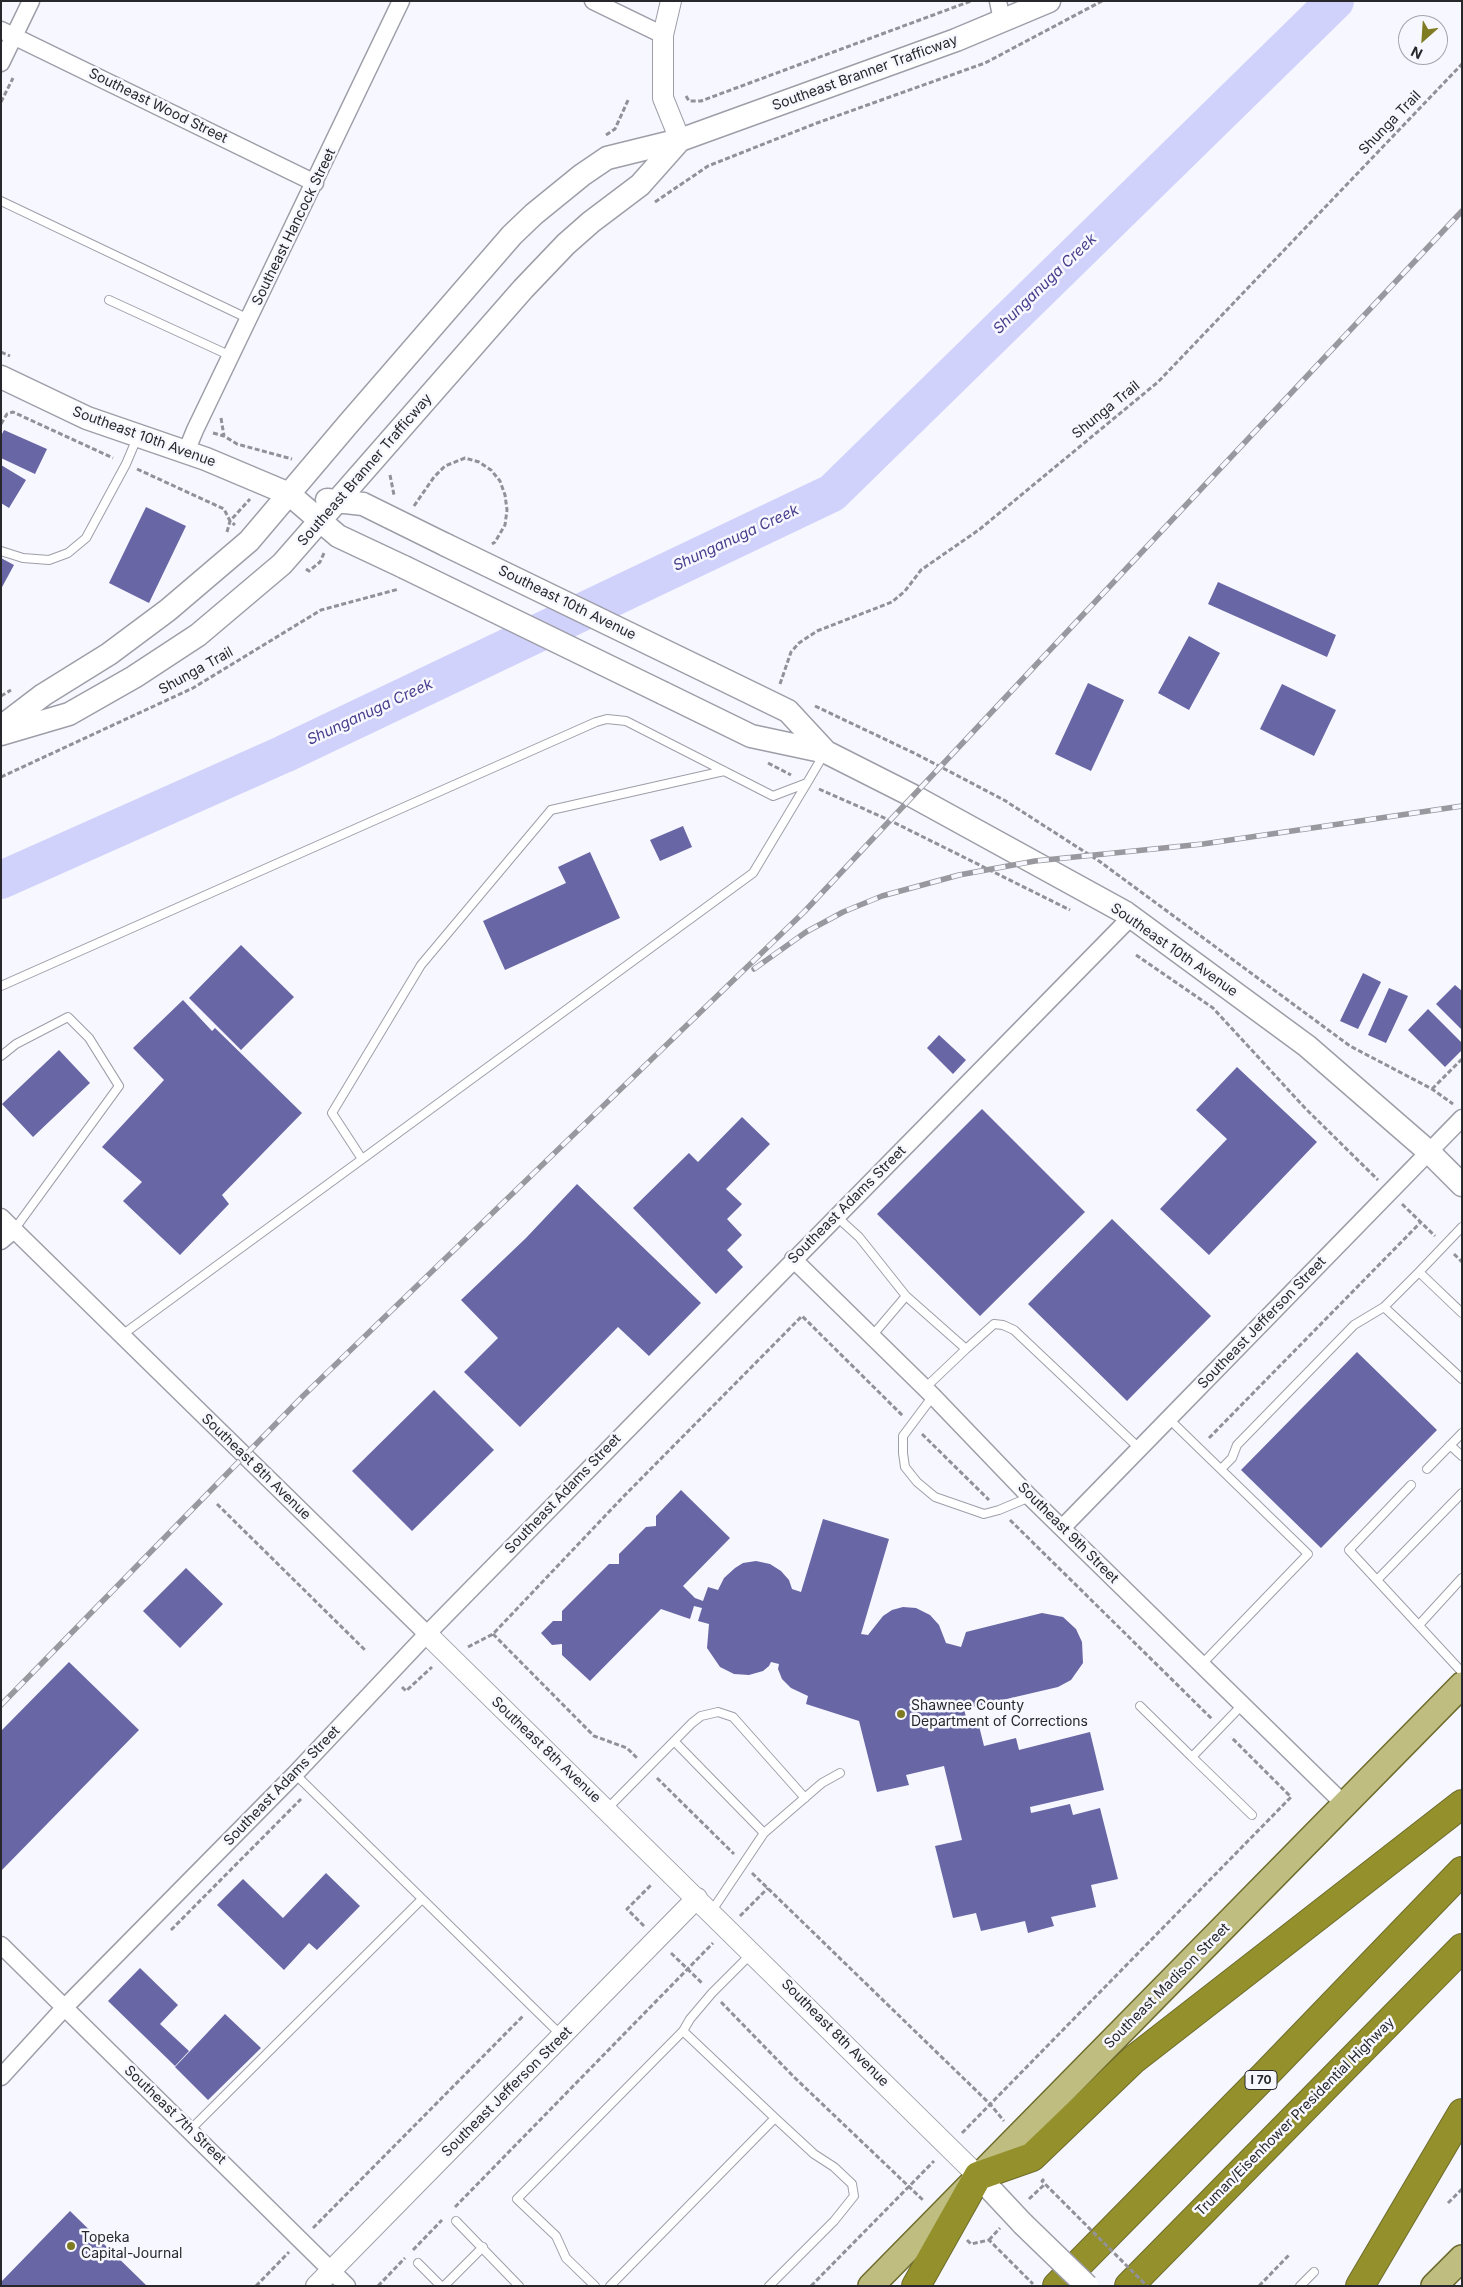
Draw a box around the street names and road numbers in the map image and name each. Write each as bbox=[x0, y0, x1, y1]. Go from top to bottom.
street label: Southeast Branner Trafficway bbox=[770, 32, 960, 114]
street label: Southeast Wood Street bbox=[86, 65, 230, 147]
street label: Shunga Trail bbox=[1355, 88, 1425, 158]
street label: Southeast Hancock Street bbox=[249, 146, 339, 308]
street label: Shunga Trail bbox=[1069, 378, 1143, 442]
street label: Southeast Branner Trafficway bbox=[294, 390, 436, 550]
street label: Southeast 10th Avenue bbox=[70, 403, 218, 471]
street label: Southeast 10th Avenue bbox=[495, 562, 639, 644]
street label: Shunga Trail bbox=[156, 644, 236, 698]
street label: Southeast 10th Avenue bbox=[1107, 900, 1241, 1000]
street label: Southeast Adams Street bbox=[785, 1143, 909, 1267]
street label: Southeast Jefferson Street bbox=[1194, 1253, 1330, 1393]
street label: Southeast 8th Avenue bbox=[198, 1411, 314, 1523]
street label: Southeast Adams Street bbox=[501, 1431, 625, 1557]
street label: Southeast 9th Street bbox=[1014, 1479, 1122, 1587]
street label: Southeast 8th Avenue bbox=[488, 1694, 604, 1806]
street label: Southeast Adams Street bbox=[220, 1723, 344, 1849]
street label: Southeast Madison Street bbox=[1101, 1920, 1233, 2052]
street label: Southeast 8th Avenue bbox=[778, 1976, 892, 2090]
street label: Truman/Eisenhower Presidential Highway bbox=[1192, 2014, 1398, 2220]
street label: Southeast Jefferson Street bbox=[438, 2023, 576, 2161]
street label: Southeast 7th Street bbox=[121, 2062, 229, 2168]
road number: I 70 bbox=[1245, 2070, 1277, 2090]

